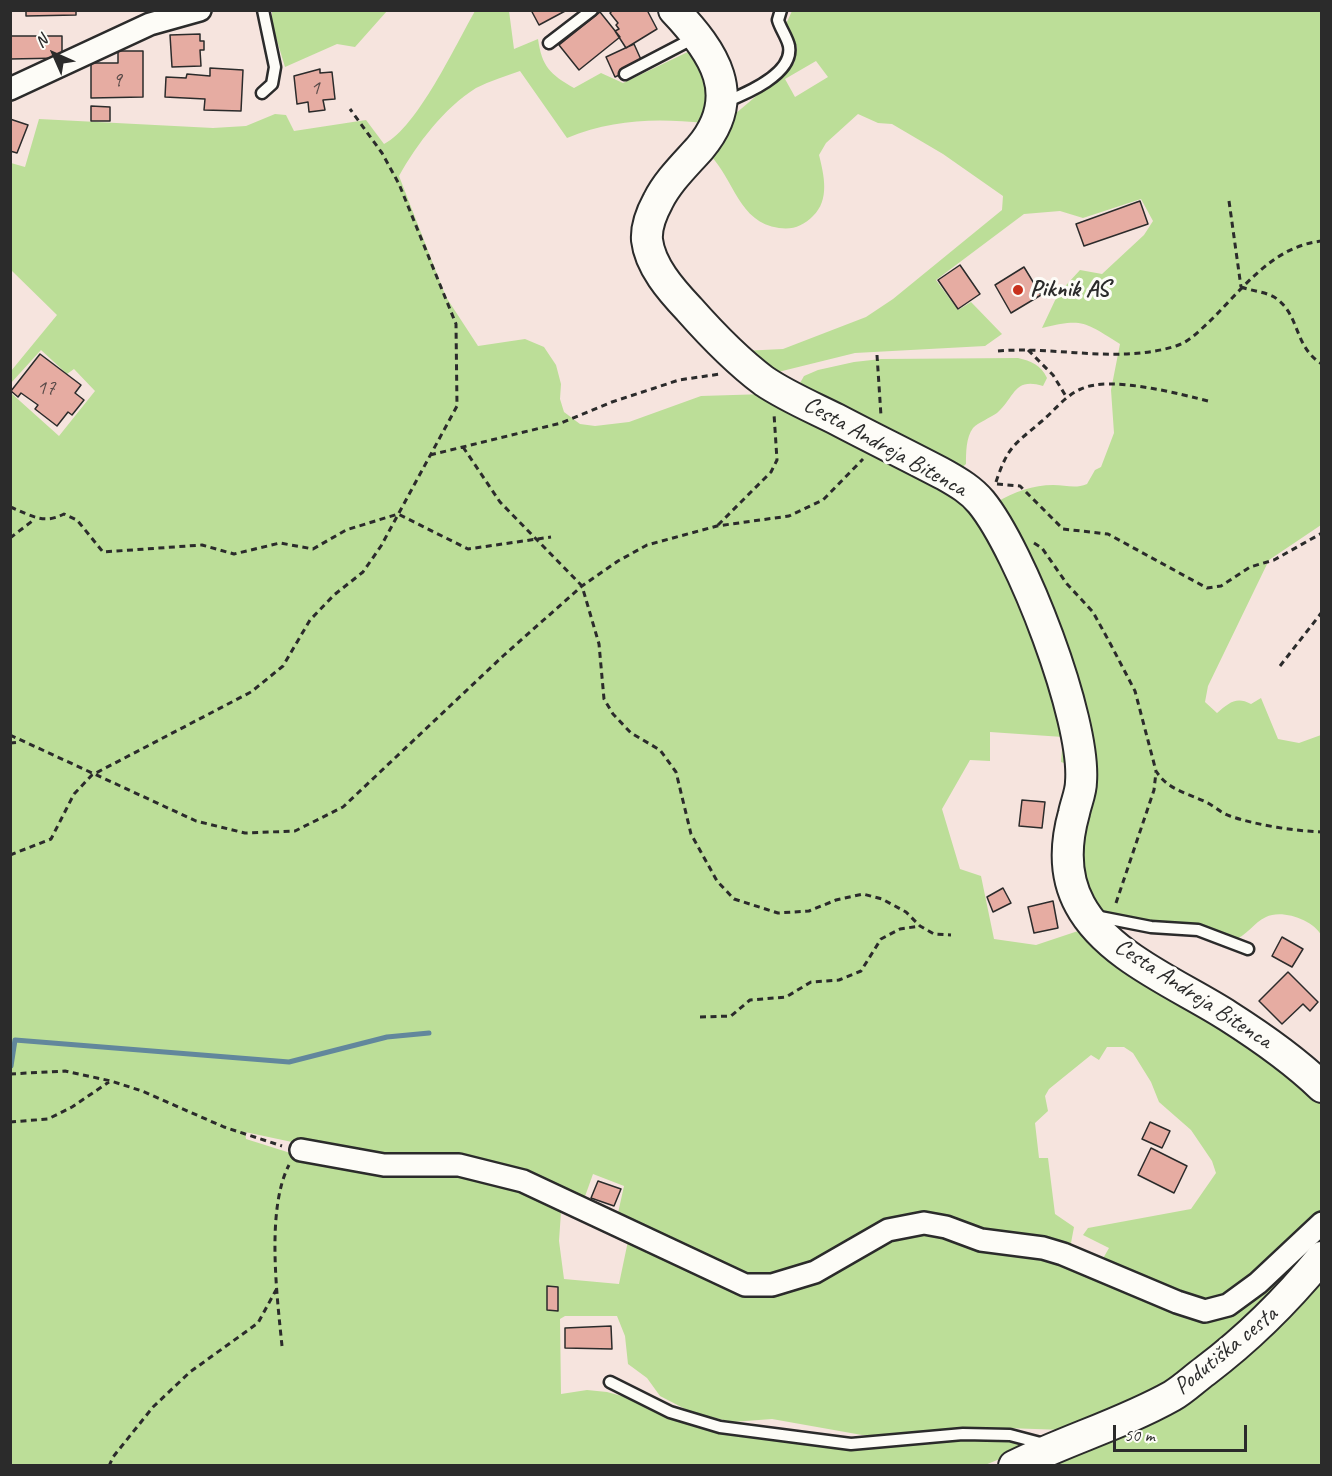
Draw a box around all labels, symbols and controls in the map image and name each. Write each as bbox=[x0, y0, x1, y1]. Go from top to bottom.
north arrow bbox=[24, 24, 84, 84]
text: N bbox=[31, 31, 52, 52]
house number: 9 bbox=[112, 67, 122, 93]
house number: 1 bbox=[310, 75, 320, 101]
place label: Piknik AS bbox=[1030, 276, 1109, 304]
marker: Piknik AS bbox=[1011, 283, 1025, 297]
house number: 17 bbox=[37, 375, 55, 401]
street label: Cesta Andreja Bitenca bbox=[798, 390, 972, 504]
street label: Cesta Andreja Bitenca bbox=[1109, 932, 1277, 1056]
street label: Podutiška cesta bbox=[1168, 1300, 1284, 1402]
scale bar bbox=[1116, 1413, 1250, 1451]
text: 50 m bbox=[1124, 1424, 1155, 1446]

